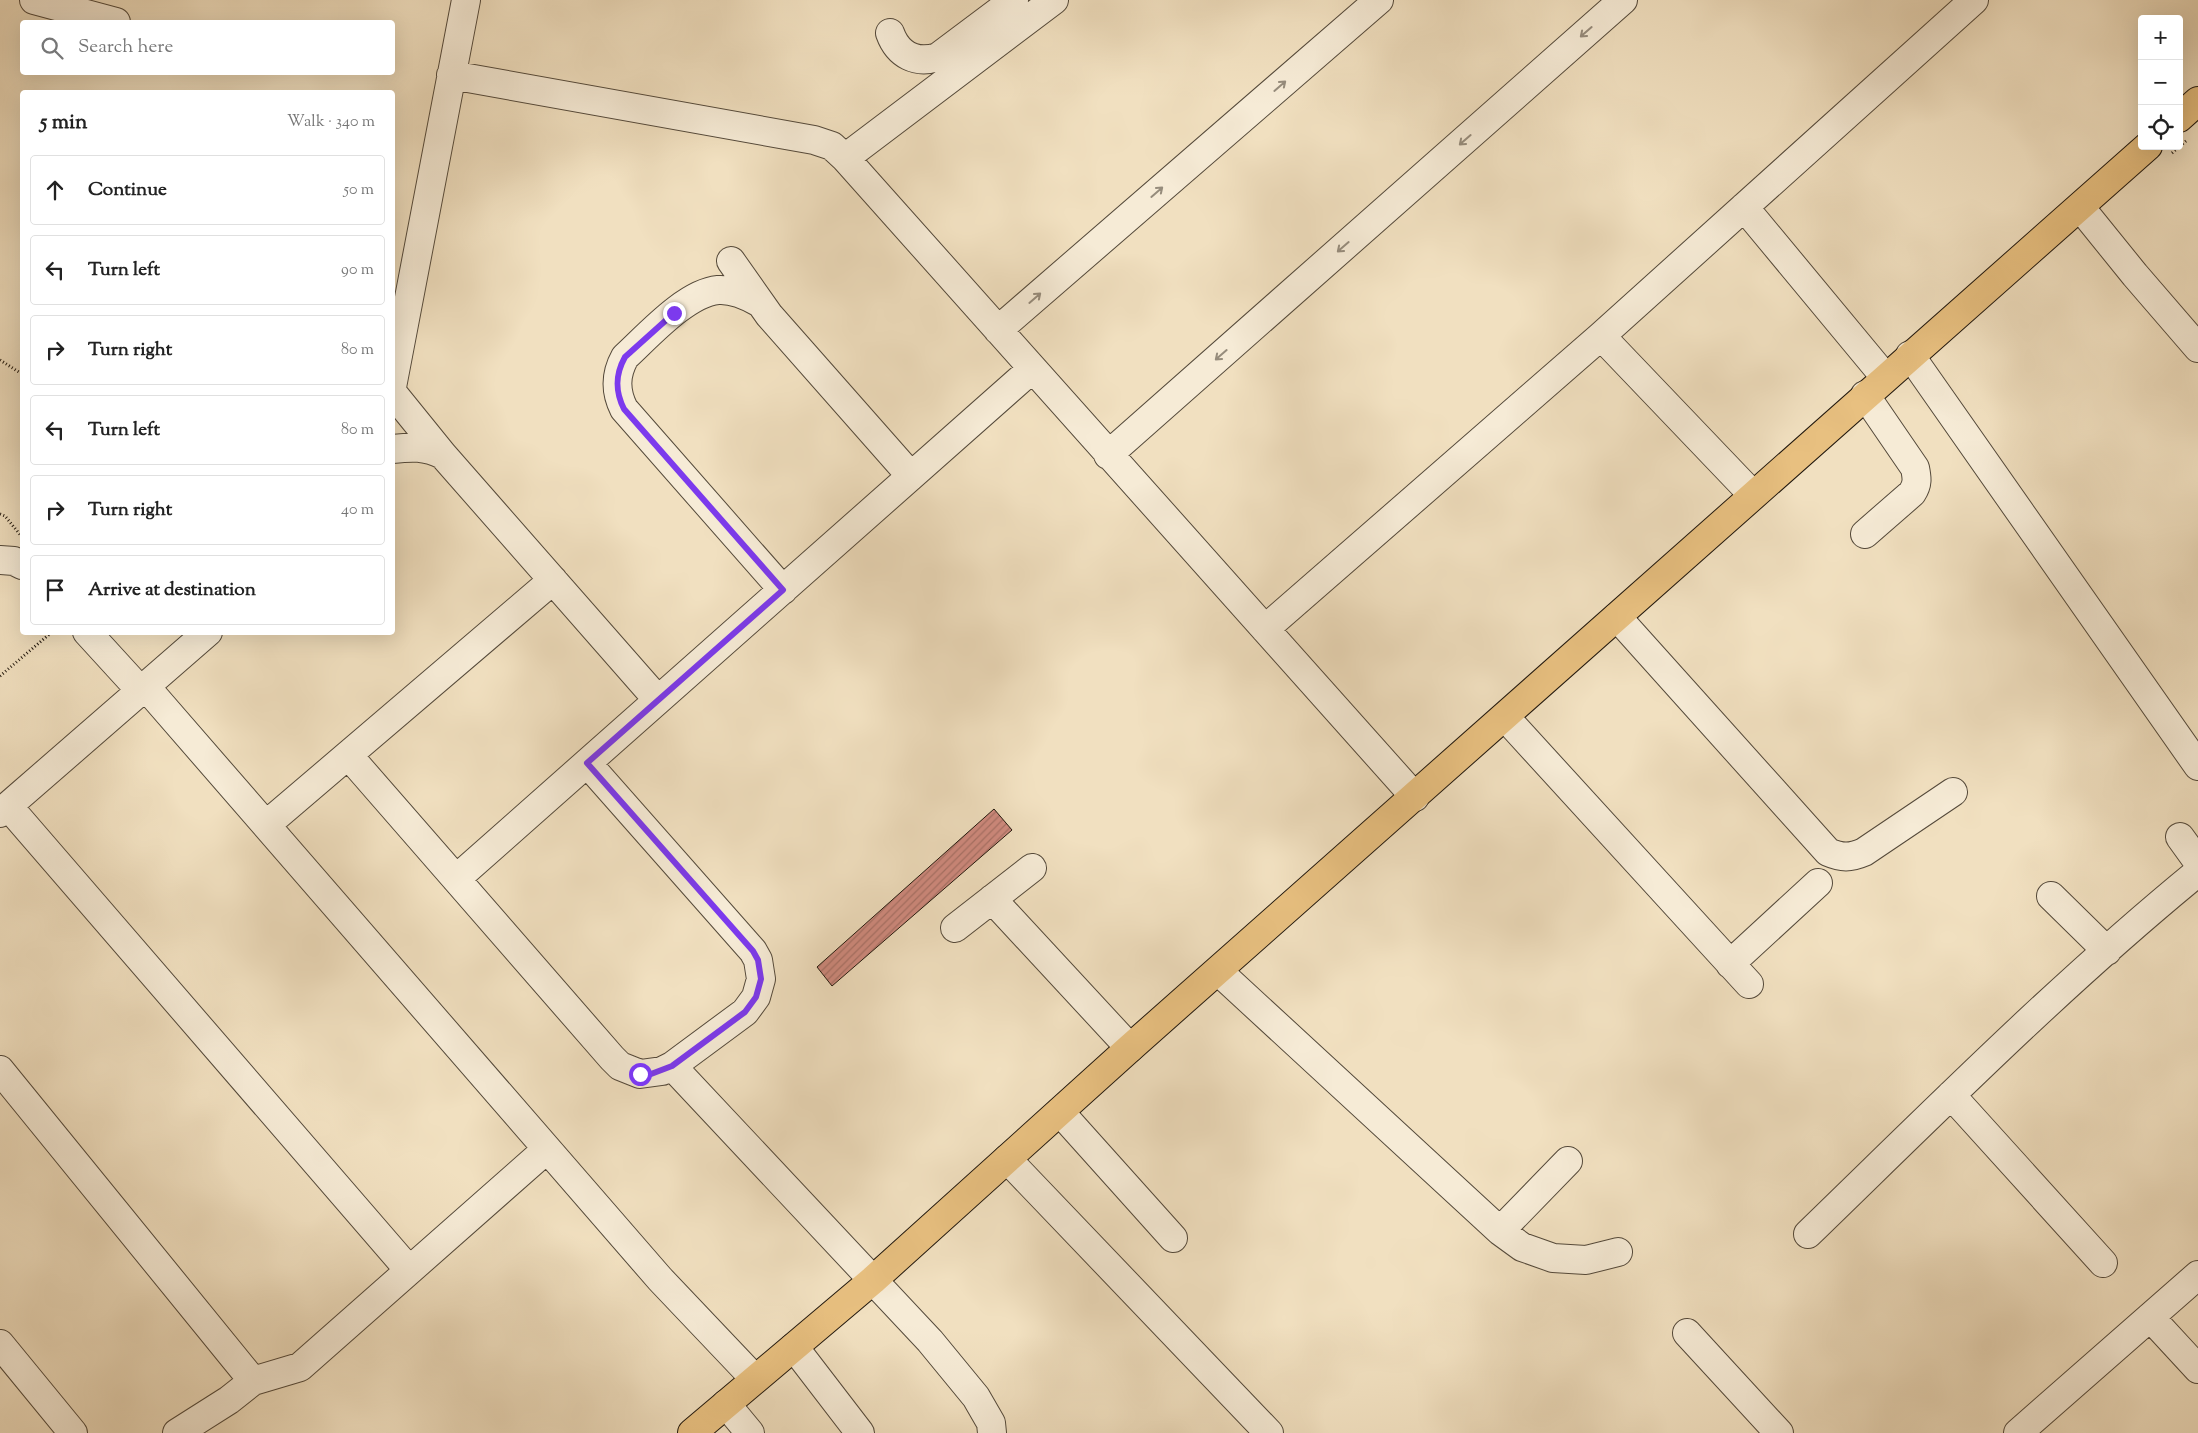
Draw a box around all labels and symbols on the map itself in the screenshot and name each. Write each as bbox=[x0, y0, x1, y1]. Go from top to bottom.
one-way arrow bbox=[1580, 26, 1593, 38]
one-way arrow bbox=[1274, 80, 1287, 91]
one-way arrow bbox=[1458, 134, 1471, 146]
one-way arrow bbox=[1151, 186, 1164, 198]
one-way arrow bbox=[1336, 242, 1349, 253]
one-way arrow bbox=[1028, 293, 1041, 304]
route end bbox=[663, 302, 686, 325]
one-way arrow bbox=[1215, 349, 1228, 360]
route start bbox=[629, 1063, 652, 1086]

